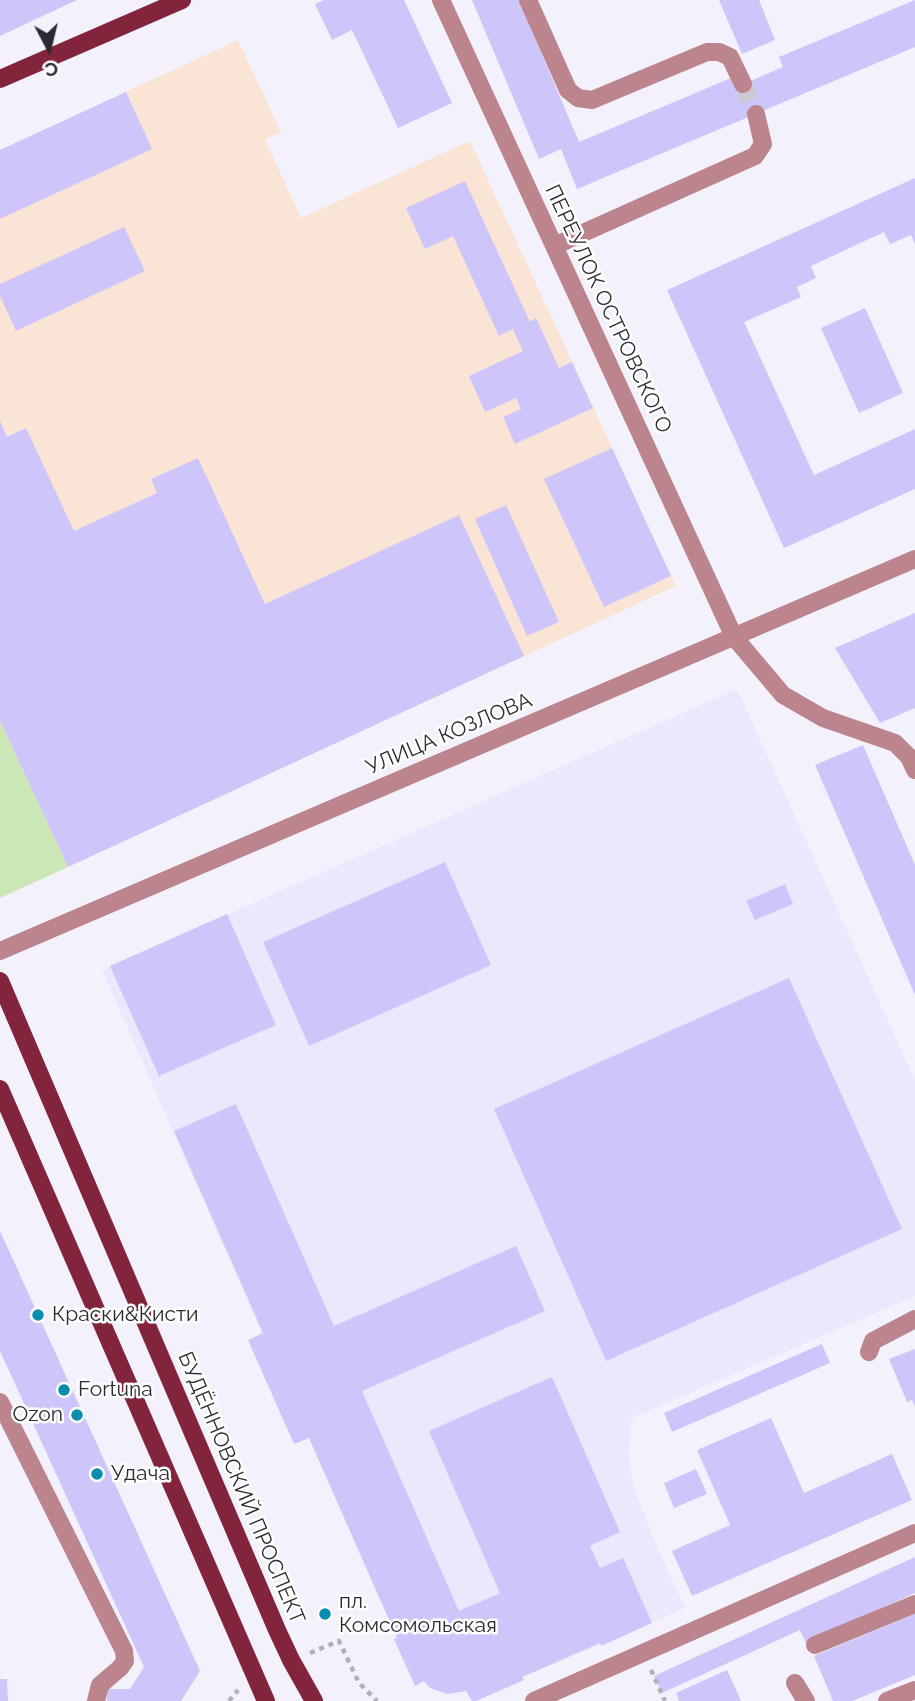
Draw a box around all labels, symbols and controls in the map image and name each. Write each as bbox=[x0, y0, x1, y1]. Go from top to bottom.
north arrow bbox=[14, 14, 84, 84]
text: С bbox=[44, 58, 59, 82]
street label: ПЕРЕУЛОК ОСТРОВСКОГО bbox=[539, 181, 677, 437]
street label: УЛИЦА КОЗЛОВА bbox=[362, 688, 536, 780]
place label: Краски&Кисти bbox=[52, 1302, 198, 1328]
marker: Краски&Кисти bbox=[30, 1307, 46, 1323]
street label: БУДЁННОВСКИЙ ПРОСПЕКТ bbox=[172, 1348, 310, 1628]
place label: Fortuna bbox=[78, 1377, 153, 1403]
marker: Fortuna bbox=[56, 1382, 72, 1398]
place label: Ozon bbox=[12, 1402, 63, 1428]
marker: Ozon bbox=[69, 1407, 85, 1423]
place label: Удача bbox=[111, 1461, 170, 1487]
marker: Удача bbox=[89, 1466, 105, 1482]
place label: пл. Комсомольская bbox=[339, 1589, 497, 1639]
marker: пл. Комсомольская bbox=[317, 1606, 333, 1622]

